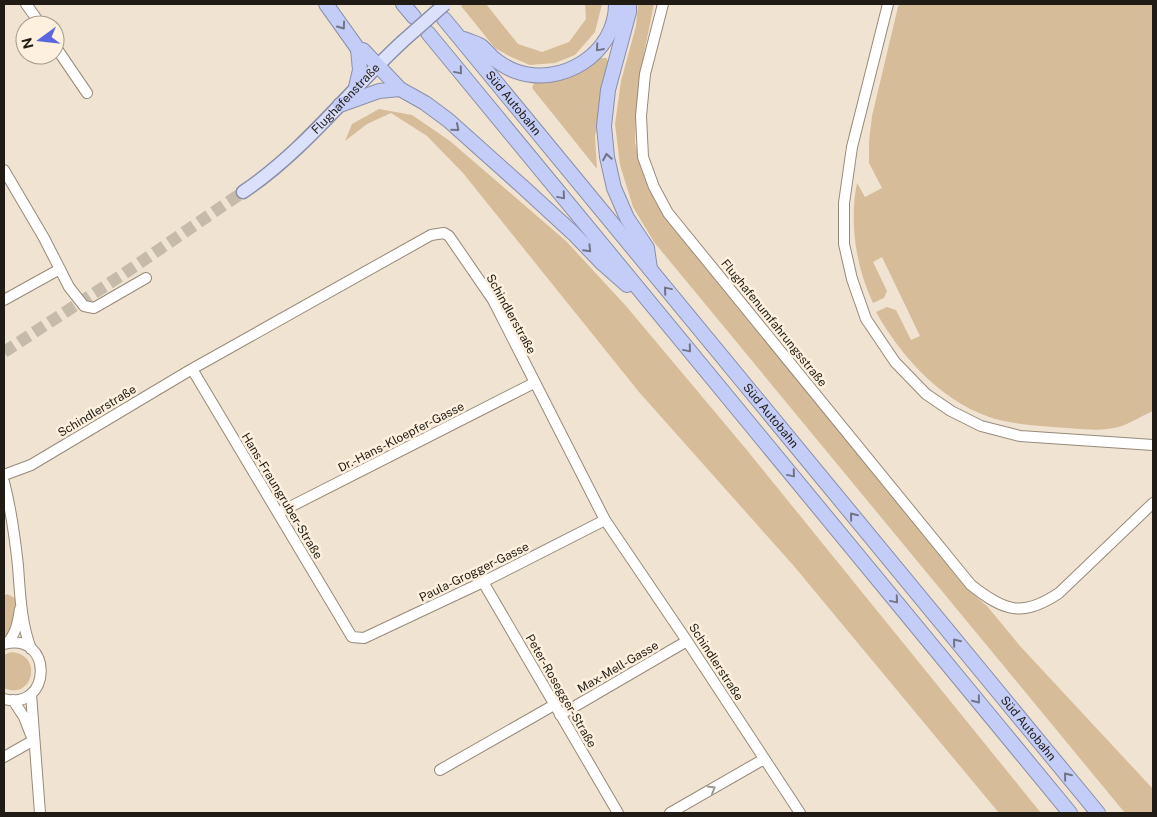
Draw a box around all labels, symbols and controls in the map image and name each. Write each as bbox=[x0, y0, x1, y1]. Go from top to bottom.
north arrow bbox=[15, 15, 65, 65]
one-way arrow bbox=[336, 21, 345, 30]
text: N bbox=[18, 36, 37, 51]
one-way arrow bbox=[596, 42, 605, 51]
street label: Flughafenstraße bbox=[309, 60, 383, 137]
one-way arrow bbox=[453, 65, 461, 74]
street label: Süd Autobahn bbox=[483, 68, 544, 138]
one-way arrow bbox=[450, 122, 459, 131]
one-way arrow bbox=[603, 152, 613, 161]
one-way arrow bbox=[557, 191, 566, 200]
one-way arrow bbox=[583, 243, 592, 252]
street label: Flughafenumfahrungsstraße bbox=[718, 256, 830, 390]
street label: Schindlerstraße bbox=[483, 272, 539, 356]
one-way arrow bbox=[665, 287, 673, 296]
one-way arrow bbox=[683, 343, 691, 352]
street label: Süd Autobahn bbox=[740, 381, 801, 451]
street label: Schindlerstraße bbox=[55, 382, 139, 440]
street label: Dr.-Hans-Kloepfer-Gasse bbox=[336, 399, 466, 475]
street label: Hans-Fraungruber-Straße bbox=[239, 430, 325, 562]
one-way arrow bbox=[786, 469, 795, 478]
one-way arrow bbox=[851, 513, 859, 522]
street label: Paula-Grogger-Gasse bbox=[417, 539, 531, 605]
one-way arrow bbox=[890, 594, 898, 603]
street label: Schindlerstraße bbox=[686, 621, 746, 703]
street label: Peter-Rosegger-Straße bbox=[523, 632, 599, 750]
street label: Max-Mell-Gasse bbox=[575, 638, 661, 696]
one-way arrow bbox=[953, 638, 962, 647]
street label: Süd Autobahn bbox=[998, 693, 1059, 763]
one-way arrow bbox=[972, 694, 980, 703]
one-way arrow bbox=[1063, 772, 1072, 781]
one-way arrow bbox=[707, 785, 716, 795]

